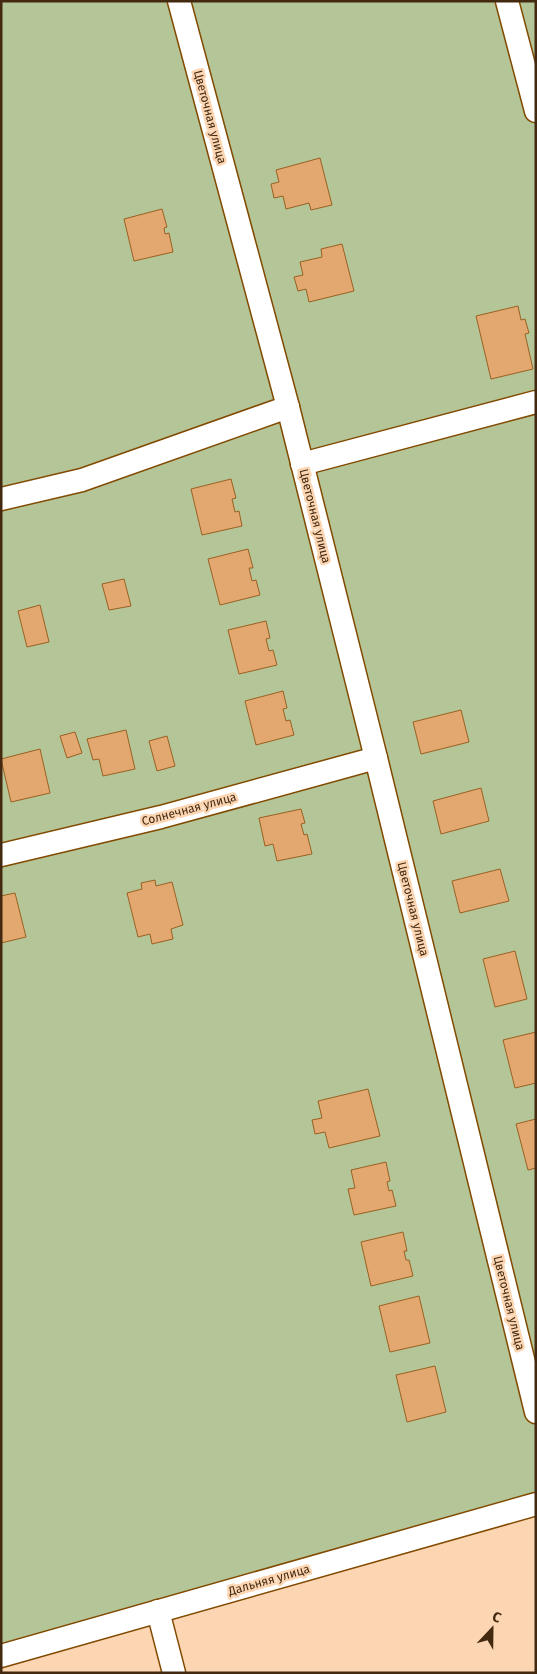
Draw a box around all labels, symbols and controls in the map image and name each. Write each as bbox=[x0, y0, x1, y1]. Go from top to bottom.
street label: Цветочная улица bbox=[191, 69, 229, 165]
street label: Цветочная улица bbox=[297, 467, 333, 565]
street label: Солнечная улица bbox=[140, 790, 238, 828]
street label: Цветочная улица bbox=[395, 860, 431, 958]
street label: Цветочная улица bbox=[491, 1254, 527, 1352]
street label: Дальняя улица bbox=[226, 1562, 311, 1599]
north arrow bbox=[467, 1604, 517, 1654]
text: С bbox=[490, 1608, 504, 1627]

